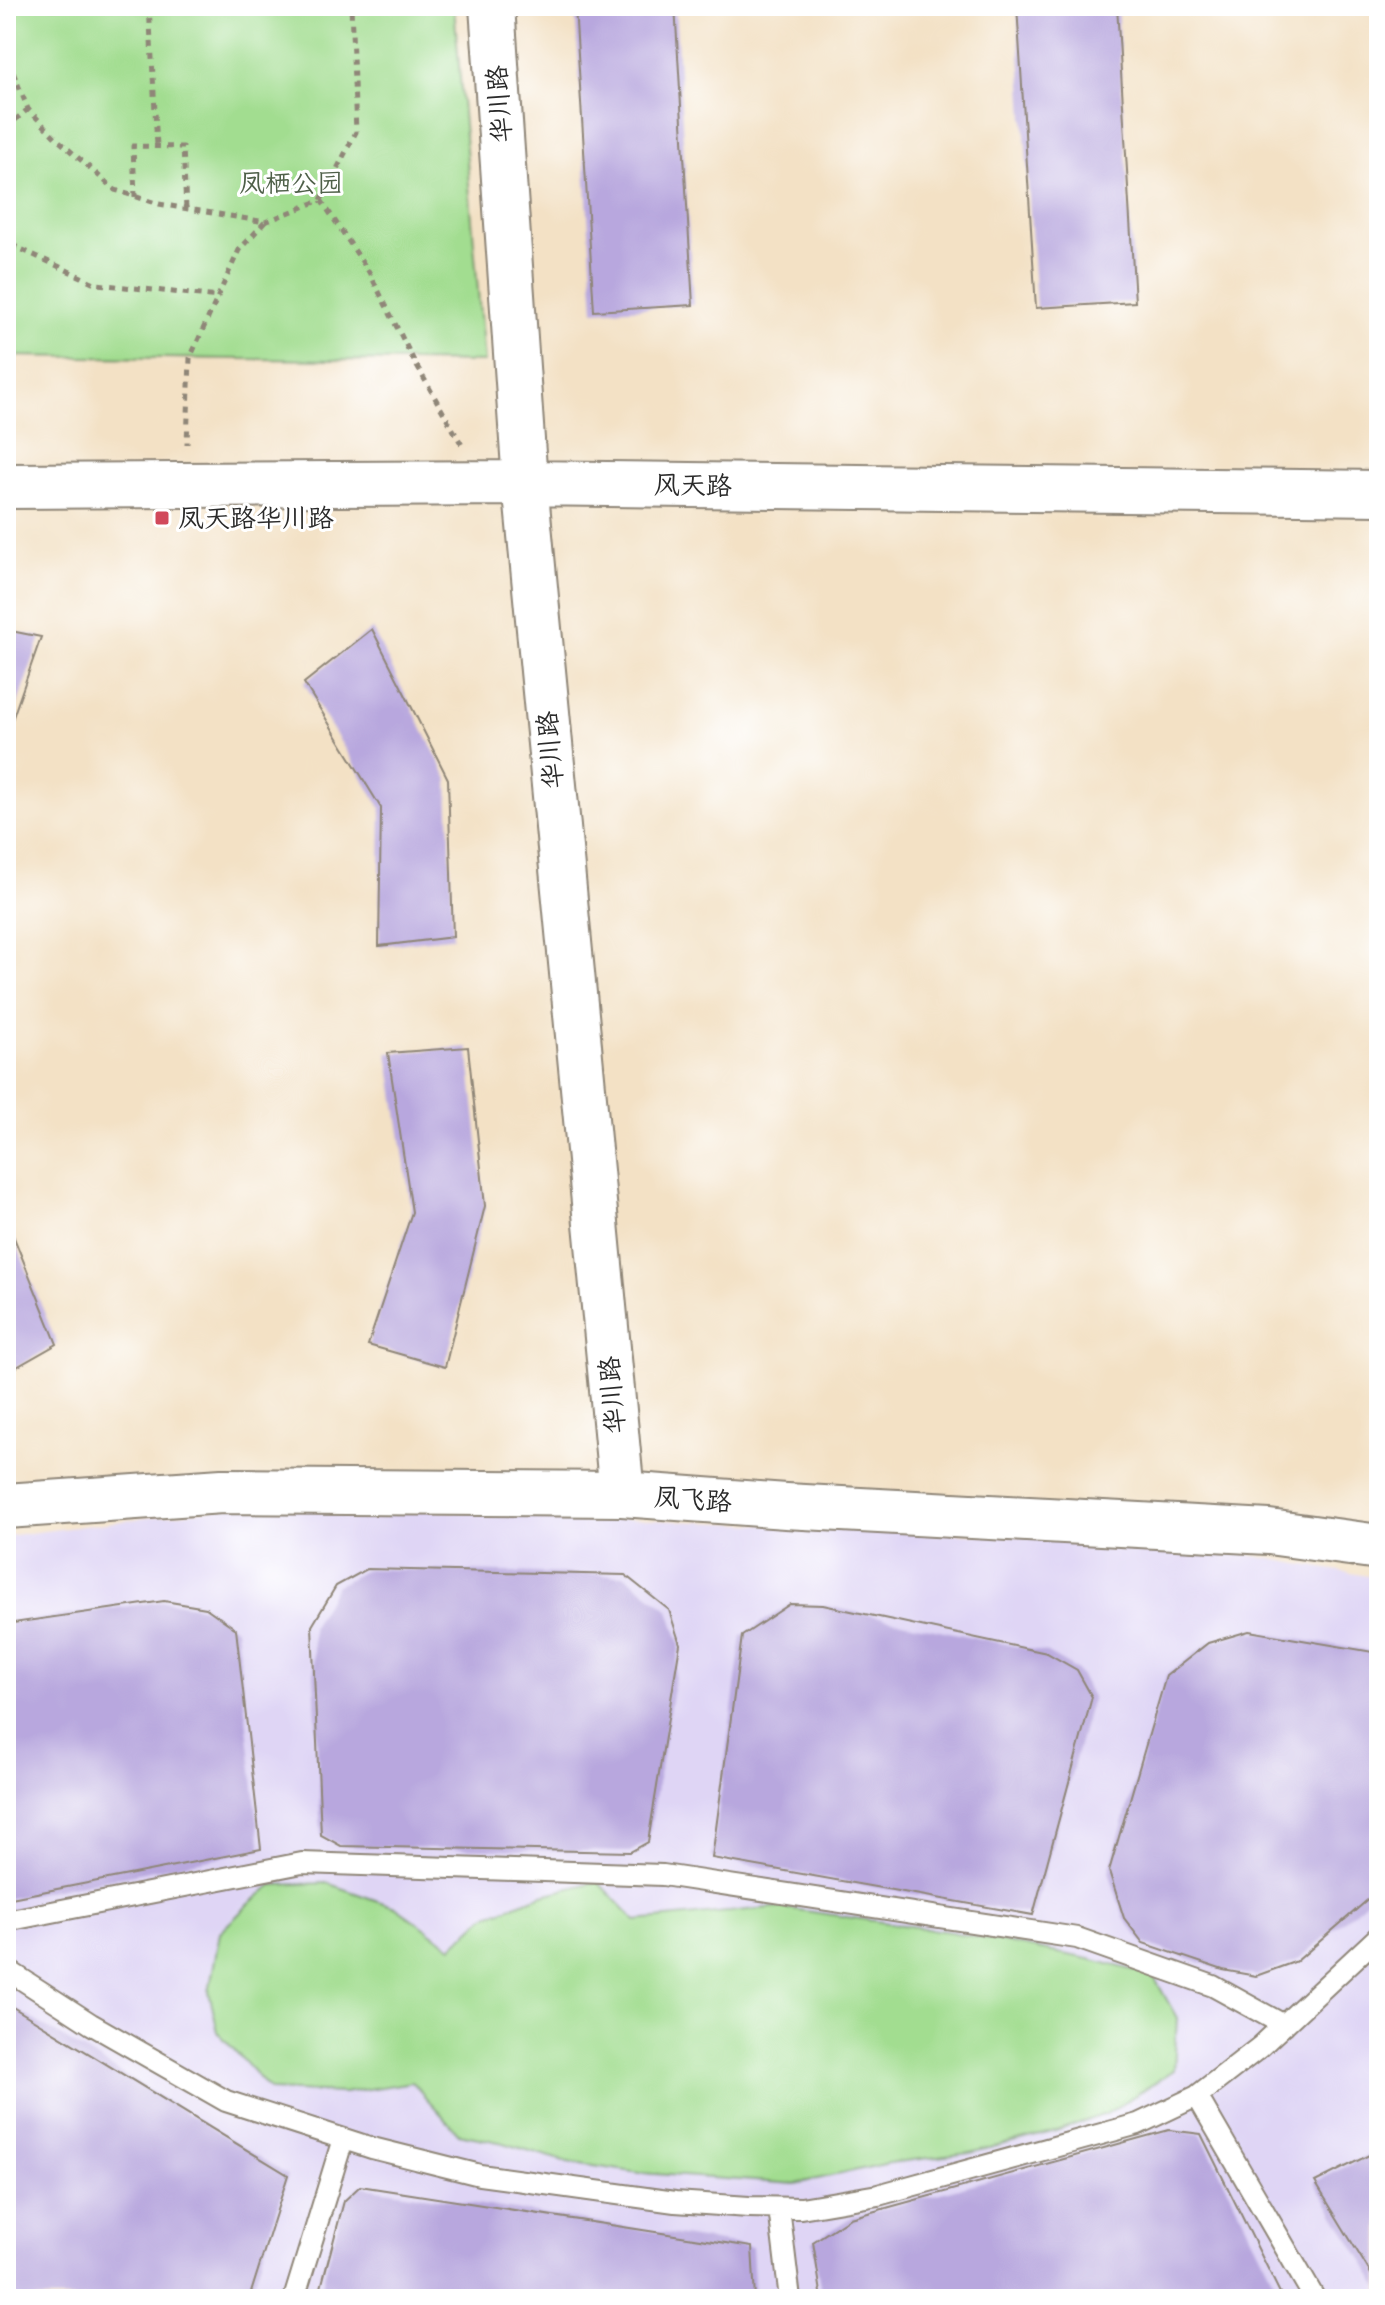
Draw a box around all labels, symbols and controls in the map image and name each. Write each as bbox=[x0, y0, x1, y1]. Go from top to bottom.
street label: 华川路 bbox=[483, 64, 522, 144]
park label: 凤栖公园 bbox=[239, 171, 343, 203]
street label: 风天路 bbox=[654, 471, 732, 506]
place label: 凤天路华川路 bbox=[178, 505, 334, 538]
marker: 凤天路华川路 bbox=[153, 509, 171, 527]
street label: 华川路 bbox=[534, 709, 573, 790]
street label: 华川路 bbox=[596, 1354, 635, 1435]
street label: 凤飞路 bbox=[653, 1483, 733, 1522]

